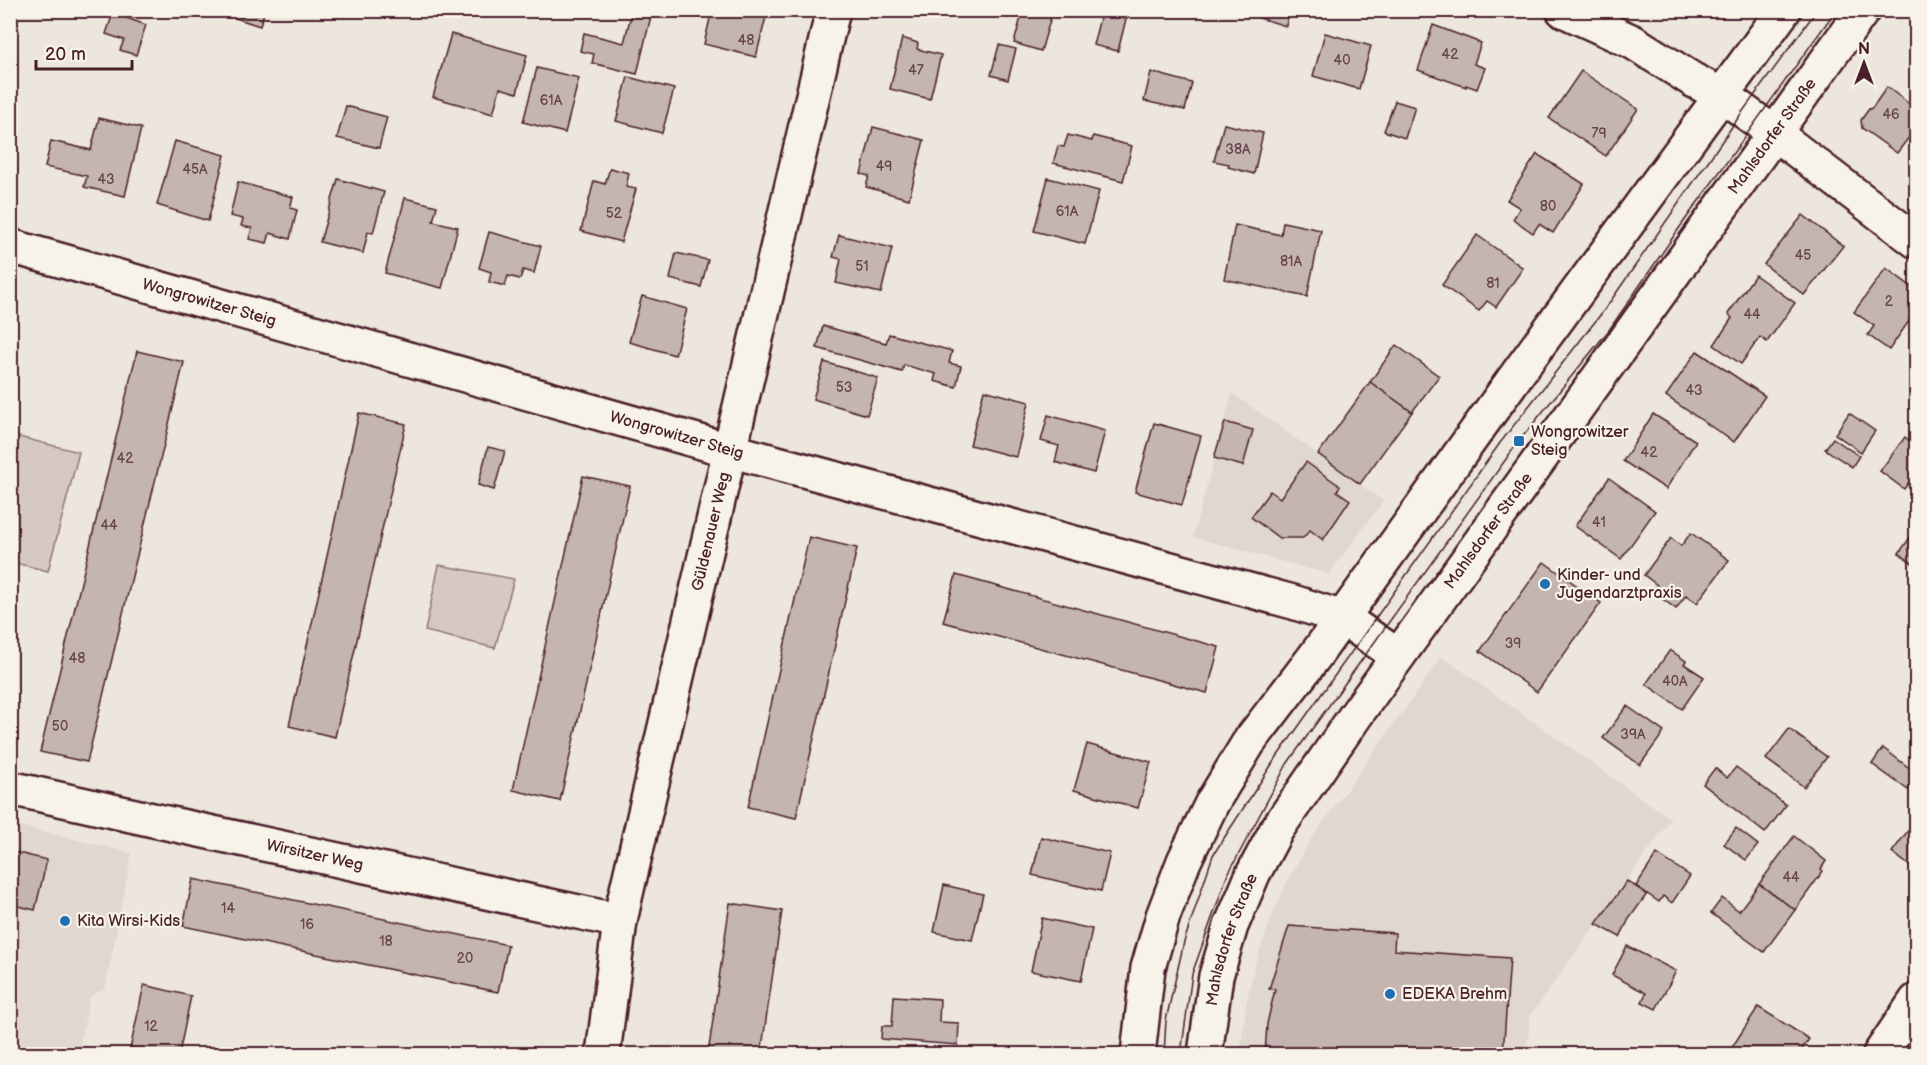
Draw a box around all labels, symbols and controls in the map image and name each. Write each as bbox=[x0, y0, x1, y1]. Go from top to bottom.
house number: 48 bbox=[738, 32, 754, 49]
scale bar bbox=[36, 33, 132, 71]
north arrow bbox=[1834, 33, 1894, 93]
text: N bbox=[1858, 40, 1870, 59]
text: 20 m bbox=[45, 44, 86, 65]
house number: 42 bbox=[1442, 46, 1459, 63]
house number: 40 bbox=[1334, 52, 1350, 69]
house number: 47 bbox=[908, 62, 924, 79]
street label: Mahlsdorfer Straße bbox=[1724, 74, 1821, 198]
house number: 61A bbox=[540, 92, 563, 109]
house number: 46 bbox=[1882, 106, 1900, 123]
house number: 79 bbox=[1592, 125, 1606, 142]
house number: 38A bbox=[1225, 141, 1251, 158]
house number: 49 bbox=[876, 158, 892, 175]
house number: 45A bbox=[182, 161, 208, 178]
house number: 43 bbox=[97, 171, 115, 188]
house number: 80 bbox=[1540, 198, 1556, 215]
house number: 61A bbox=[1056, 203, 1079, 220]
house number: 52 bbox=[606, 205, 623, 222]
house number: 45 bbox=[1795, 247, 1811, 264]
house number: 81A bbox=[1280, 253, 1303, 270]
house number: 51 bbox=[855, 258, 869, 275]
street label: Wongrowitzer Steig bbox=[140, 274, 278, 331]
house number: 81 bbox=[1486, 275, 1500, 292]
house number: 2 bbox=[1885, 293, 1894, 310]
house number: 44 bbox=[1743, 306, 1761, 323]
house number: 53 bbox=[836, 379, 852, 396]
house number: 43 bbox=[1685, 382, 1703, 399]
street label: Wongrowitzer Steig bbox=[608, 407, 746, 463]
place label: Wongrowitzer Steig bbox=[1531, 423, 1629, 460]
marker: Wongrowitzer Steig bbox=[1512, 434, 1526, 448]
house number: 42 bbox=[1641, 444, 1658, 461]
house number: 42 bbox=[117, 450, 134, 467]
street label: Mahlsdorfer Straße bbox=[1440, 469, 1537, 593]
street label: Güldenauer Weg bbox=[688, 470, 734, 593]
house number: 41 bbox=[1592, 514, 1606, 531]
house number: 44 bbox=[100, 517, 118, 534]
place label: Kinder- und Jugendarztpraxis bbox=[1557, 566, 1682, 603]
marker: Kinder- und Jugendarztpraxis bbox=[1538, 577, 1552, 591]
house number: 39 bbox=[1505, 635, 1521, 652]
house number: 48 bbox=[69, 650, 85, 667]
house number: 40A bbox=[1662, 673, 1688, 690]
house number: 50 bbox=[52, 718, 68, 735]
house number: 39A bbox=[1620, 726, 1646, 743]
street label: Wirsitzer Weg bbox=[264, 835, 365, 875]
house number: 44 bbox=[1782, 869, 1800, 886]
street label: Mahlsdorfer Straße bbox=[1202, 870, 1262, 1007]
house number: 14 bbox=[221, 900, 235, 917]
place label: Kita Wirsi-Kids bbox=[77, 912, 180, 931]
marker: Kita Wirsi-Kids bbox=[58, 914, 72, 928]
house number: 16 bbox=[300, 916, 314, 933]
house number: 18 bbox=[379, 933, 393, 950]
house number: 20 bbox=[457, 950, 473, 967]
place label: EDEKA Brehm bbox=[1402, 985, 1507, 1004]
marker: EDEKA Brehm bbox=[1383, 987, 1397, 1001]
house number: 12 bbox=[144, 1018, 159, 1035]

